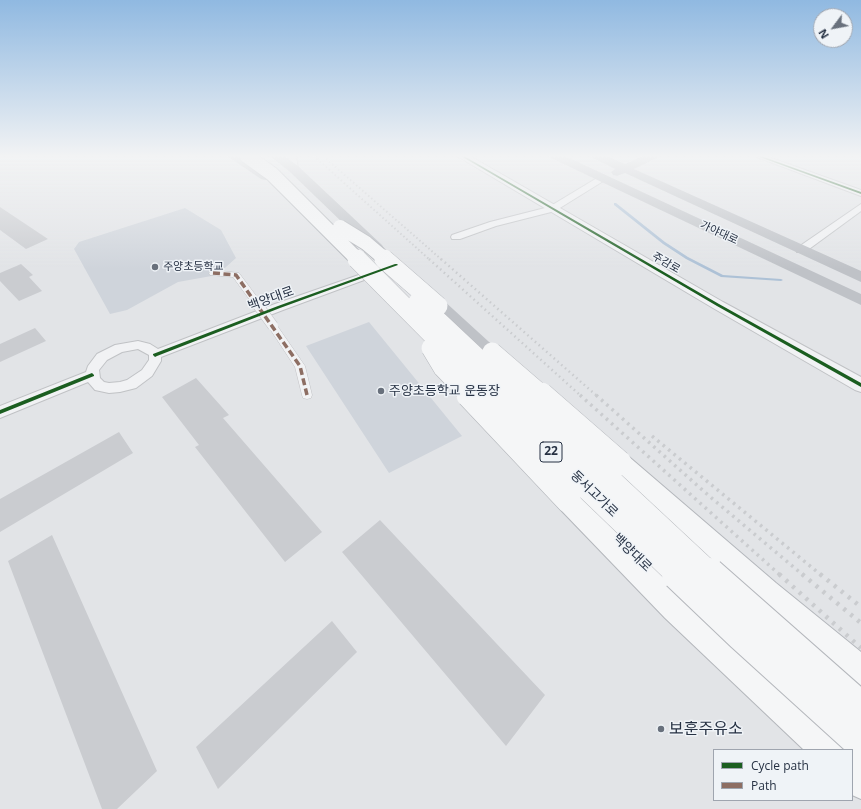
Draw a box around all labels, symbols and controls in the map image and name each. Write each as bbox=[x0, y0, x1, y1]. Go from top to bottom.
north arrow bbox=[813, 8, 853, 48]
text: N bbox=[815, 26, 832, 42]
street label: 가야대로 bbox=[698, 218, 740, 248]
street label: 주감로 bbox=[650, 250, 682, 276]
place label: 주양초등학교 bbox=[163, 260, 224, 274]
marker: 주양초등학교 bbox=[150, 262, 160, 272]
street label: 백양대로 bbox=[246, 283, 296, 315]
place label: 주양초등학교 운동장 bbox=[389, 383, 500, 399]
marker: 주양초등학교 운동장 bbox=[376, 386, 386, 396]
road number: 22 bbox=[540, 442, 562, 462]
street label: 동서고가로 bbox=[567, 468, 621, 520]
street label: 백양대로 bbox=[609, 531, 655, 575]
place label: 보훈주유소 bbox=[669, 719, 743, 739]
marker: 보훈주유소 bbox=[656, 724, 666, 734]
legend bbox=[713, 749, 853, 801]
text: Cycle path bbox=[751, 757, 809, 774]
text: Path bbox=[751, 777, 777, 794]

